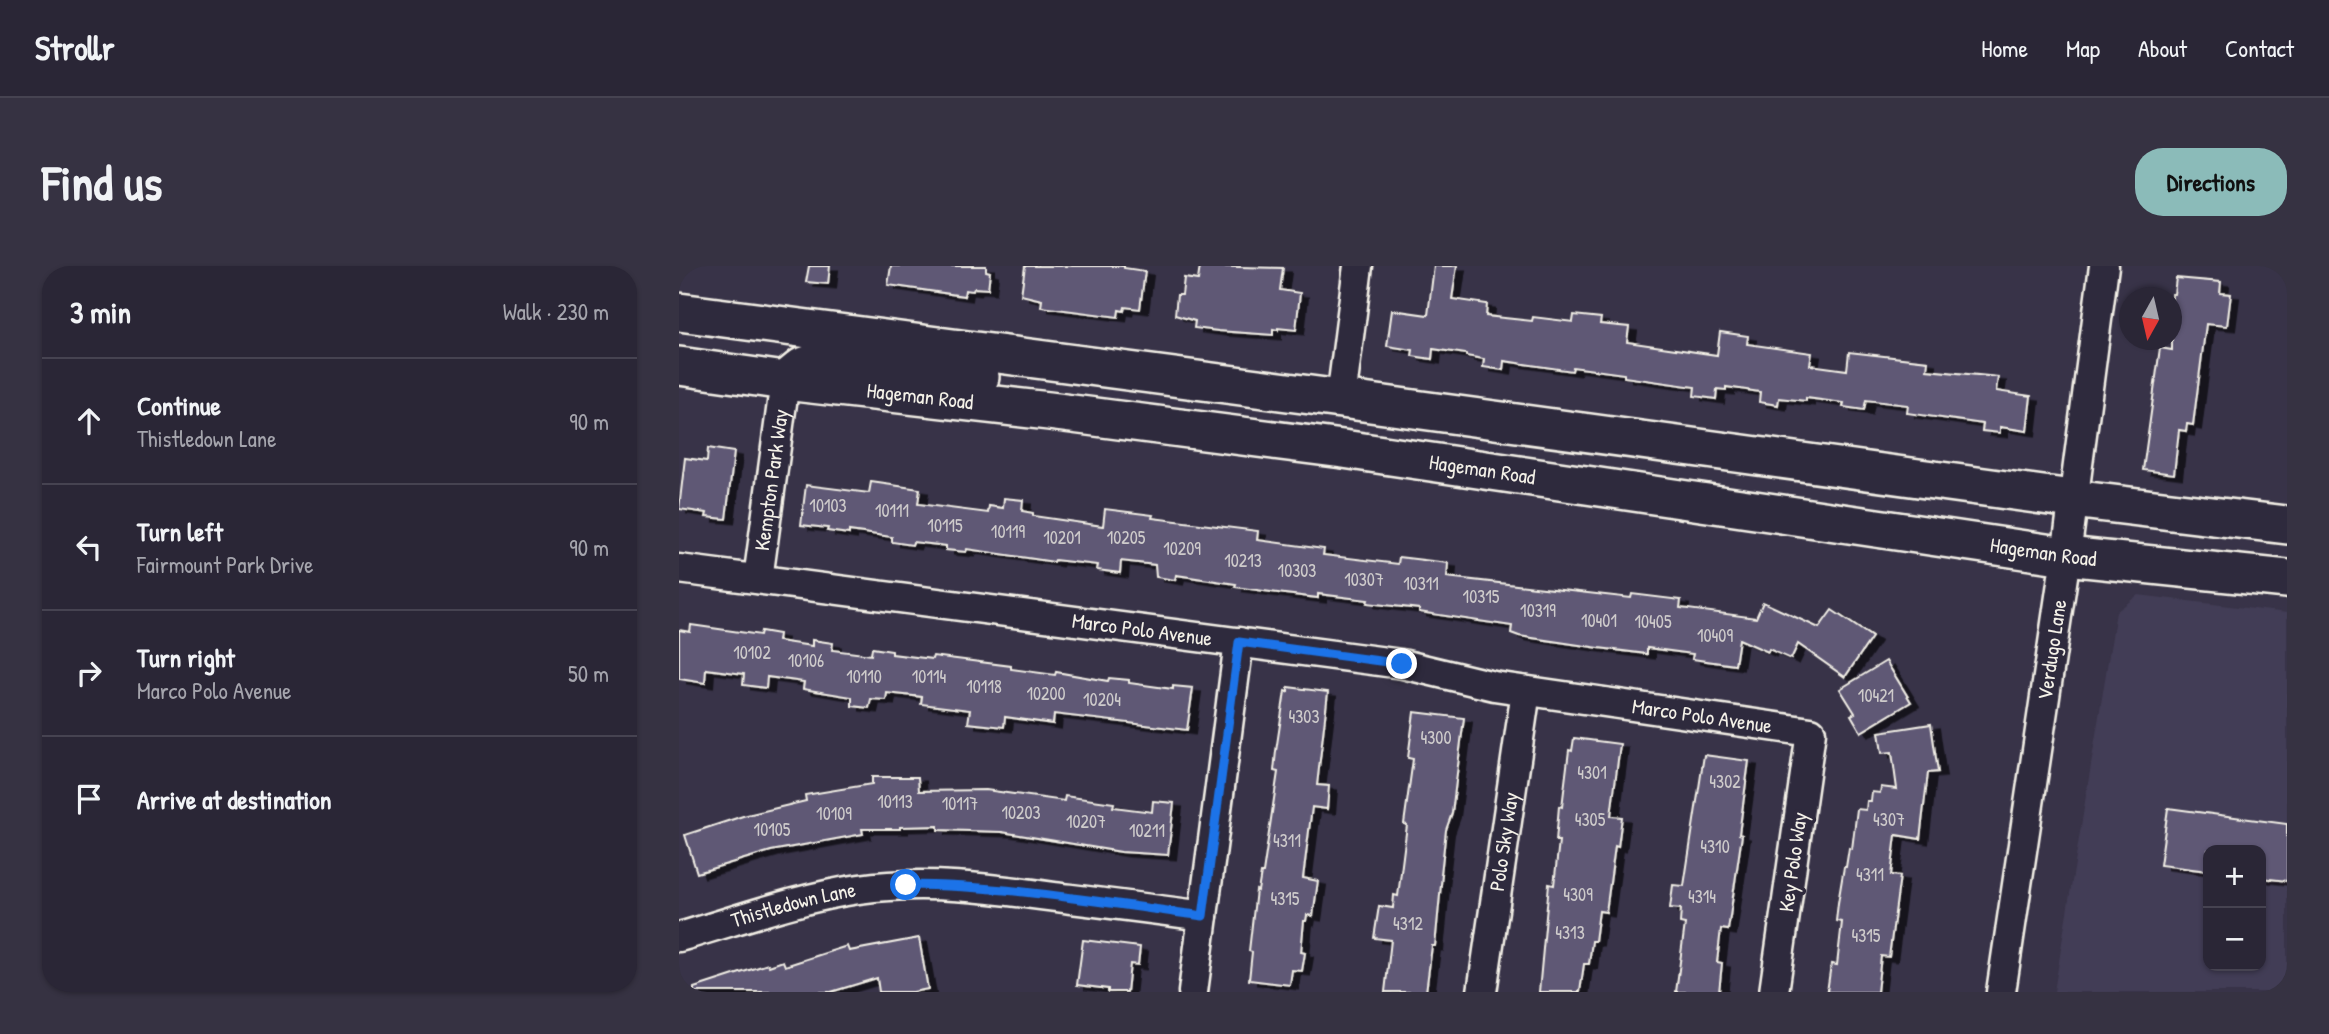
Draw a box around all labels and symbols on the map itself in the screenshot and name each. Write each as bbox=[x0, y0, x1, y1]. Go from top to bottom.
north arrow bbox=[2119, 287, 2182, 350]
street label: Hageman Road bbox=[865, 375, 975, 416]
street label: Kempton Park Way bbox=[747, 407, 795, 553]
street label: Hageman Road bbox=[1427, 447, 1537, 491]
house number: 10103 bbox=[809, 493, 847, 518]
house number: 10111 bbox=[875, 498, 909, 523]
house number: 10115 bbox=[927, 513, 963, 538]
house number: 10119 bbox=[991, 519, 1026, 544]
house number: 10201 bbox=[1043, 525, 1081, 550]
house number: 10205 bbox=[1107, 525, 1146, 550]
street label: Hageman Road bbox=[1988, 530, 2098, 573]
house number: 10209 bbox=[1163, 536, 1201, 561]
house number: 10213 bbox=[1224, 548, 1262, 573]
house number: 10303 bbox=[1278, 558, 1316, 583]
house number: 10307 bbox=[1344, 567, 1384, 592]
house number: 10311 bbox=[1403, 571, 1439, 596]
house number: 10315 bbox=[1463, 584, 1500, 609]
street label: Verdugo Lane bbox=[2030, 597, 2073, 702]
house number: 10319 bbox=[1520, 598, 1556, 623]
street label: Marco Polo Avenue bbox=[1070, 606, 1214, 653]
house number: 10401 bbox=[1581, 608, 1617, 633]
house number: 10405 bbox=[1634, 609, 1672, 634]
house number: 10409 bbox=[1697, 623, 1733, 648]
house number: 10102 bbox=[733, 640, 771, 665]
house number: 10106 bbox=[788, 648, 824, 673]
route end bbox=[1386, 648, 1417, 679]
house number: 10110 bbox=[846, 664, 882, 689]
house number: 10114 bbox=[912, 664, 946, 689]
house number: 10118 bbox=[966, 674, 1002, 699]
house number: 10200 bbox=[1026, 681, 1066, 706]
house number: 10421 bbox=[1858, 683, 1894, 708]
house number: 10204 bbox=[1083, 687, 1121, 712]
street label: Marco Polo Avenue bbox=[1630, 691, 1774, 740]
house number: 4303 bbox=[1289, 704, 1319, 729]
house number: 4300 bbox=[1421, 725, 1451, 750]
house number: 4301 bbox=[1577, 760, 1607, 785]
house number: 4302 bbox=[1709, 769, 1741, 794]
house number: 10113 bbox=[877, 789, 913, 814]
street label: Polo Sky Way bbox=[1482, 790, 1525, 893]
house number: 10117 bbox=[942, 791, 978, 816]
house number: 10203 bbox=[1001, 800, 1041, 825]
house number: 10109 bbox=[816, 801, 852, 826]
house number: 4305 bbox=[1575, 807, 1606, 832]
house number: 4307 bbox=[1873, 807, 1905, 832]
house number: 10207 bbox=[1066, 809, 1106, 834]
street label: Key Polo Way bbox=[1771, 810, 1814, 914]
house number: 10105 bbox=[754, 817, 791, 842]
house number: 10211 bbox=[1129, 818, 1165, 843]
house number: 4311 bbox=[1273, 828, 1301, 853]
house number: 4310 bbox=[1700, 834, 1730, 859]
house number: 4311 bbox=[1856, 862, 1884, 887]
route start bbox=[890, 869, 921, 900]
street label: Thistledown Lane bbox=[727, 875, 858, 934]
house number: 4309 bbox=[1563, 882, 1593, 907]
house number: 4314 bbox=[1688, 884, 1716, 909]
house number: 4315 bbox=[1271, 886, 1300, 911]
house number: 4312 bbox=[1393, 911, 1423, 936]
house number: 4313 bbox=[1555, 920, 1585, 945]
house number: 4315 bbox=[1852, 923, 1881, 948]

